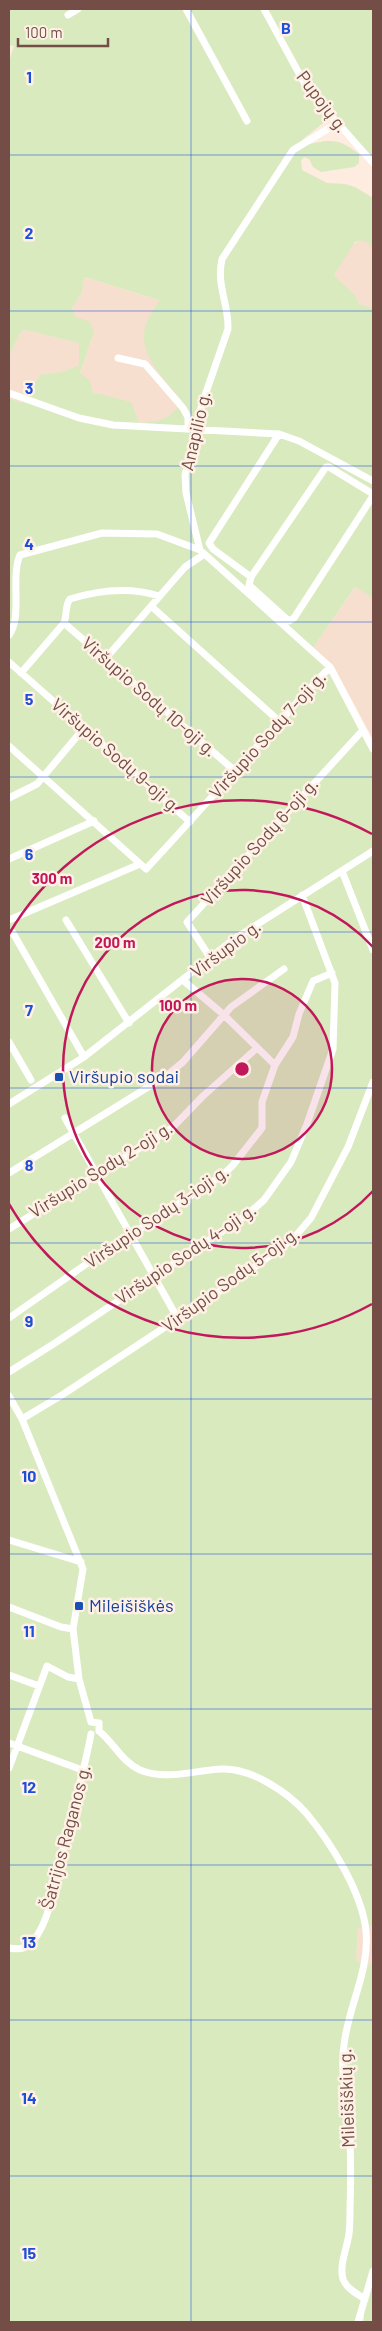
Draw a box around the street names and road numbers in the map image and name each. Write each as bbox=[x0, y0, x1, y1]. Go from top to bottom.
street label: Pupojų g. bbox=[292, 66, 353, 137]
street label: Anapilio g. bbox=[175, 389, 215, 473]
street label: Viršupio Sodų 10-oji g. bbox=[78, 632, 222, 761]
street label: Viršupio Sodų 7-oji g. bbox=[204, 666, 330, 803]
street label: Viršupio Sodų 9-oji g. bbox=[47, 693, 186, 818]
street label: Viršupio Sodų 6-oji g. bbox=[196, 773, 323, 910]
street label: Viršupio g. bbox=[186, 915, 265, 982]
street label: Viršupio Sodų 2-oji g. bbox=[25, 1116, 176, 1222]
street label: Viršupio Sodų 3-ioji g. bbox=[80, 1160, 233, 1273]
street label: Viršupio Sodų 4-oji g. bbox=[111, 1198, 260, 1309]
street label: Viršupio Sodų 5-oji g. bbox=[157, 1222, 304, 1337]
street label: Šatrijos Raganos g. bbox=[35, 1762, 95, 1912]
street label: Mileišiškių g. bbox=[333, 2048, 359, 2148]

